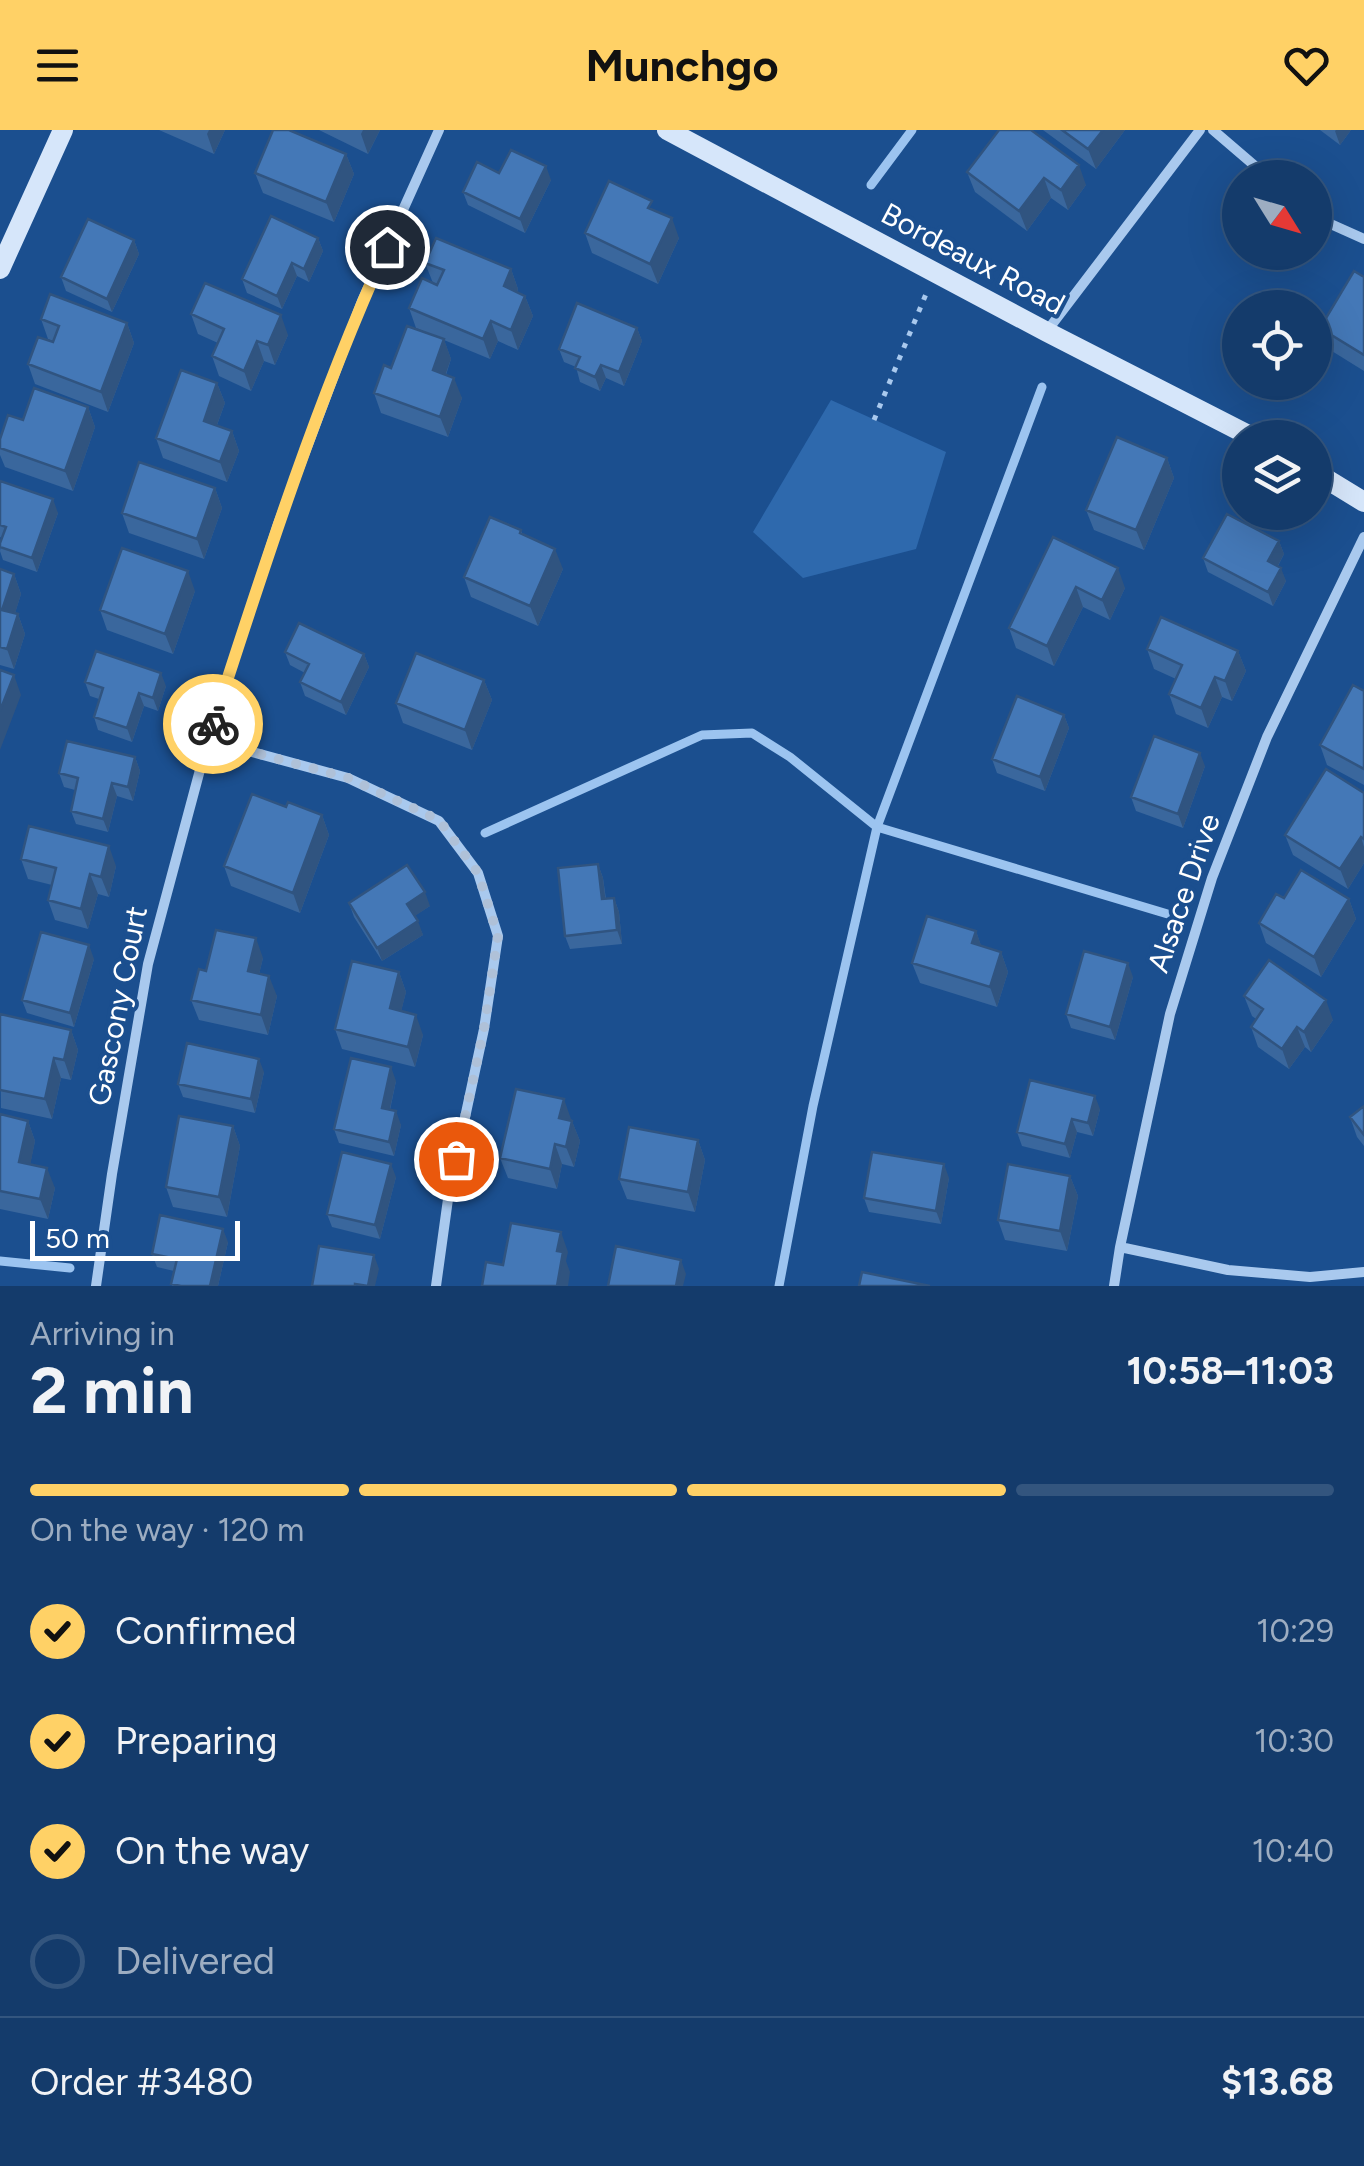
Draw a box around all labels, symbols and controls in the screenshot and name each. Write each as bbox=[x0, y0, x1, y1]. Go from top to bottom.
icon: menu bbox=[30, 38, 85, 93]
text: Munchgo bbox=[585, 38, 779, 92]
icon: heart bbox=[1279, 38, 1334, 93]
north arrow bbox=[1222, 160, 1332, 270]
map controls bbox=[1222, 160, 1332, 530]
street label: Bordeaux Road bbox=[875, 195, 1071, 322]
pin bbox=[345, 205, 430, 290]
icon: home bbox=[360, 220, 415, 275]
button: locate bbox=[1222, 290, 1332, 400]
button: layers bbox=[1222, 420, 1332, 530]
courier bbox=[163, 674, 263, 774]
icon: bike bbox=[186, 697, 241, 752]
street label: Alsace Drive bbox=[1139, 809, 1228, 977]
street label: Gascony Court bbox=[80, 903, 155, 1109]
pin bbox=[414, 1117, 499, 1202]
icon: bag bbox=[429, 1132, 484, 1187]
scale bar bbox=[30, 1216, 240, 1260]
text: 50 m bbox=[45, 1221, 110, 1255]
text: Arriving in bbox=[30, 1315, 175, 1353]
text: 10:58–11:03 bbox=[1126, 1348, 1334, 1394]
text: 2 min bbox=[30, 1351, 194, 1429]
text: On the way · 120 m bbox=[30, 1511, 304, 1549]
icon: check bbox=[30, 1604, 85, 1659]
text: Confirmed bbox=[115, 1608, 297, 1654]
text: 10:29 bbox=[1256, 1612, 1334, 1650]
icon: check bbox=[30, 1714, 85, 1769]
text: Preparing bbox=[115, 1718, 277, 1764]
text: 10:30 bbox=[1254, 1722, 1334, 1760]
icon: check bbox=[30, 1824, 85, 1879]
text: On the way bbox=[115, 1828, 309, 1874]
text: 10:40 bbox=[1252, 1832, 1334, 1870]
text: Delivered bbox=[115, 1938, 275, 1984]
text: Order #3480 bbox=[30, 2059, 253, 2105]
text: $13.68 bbox=[1221, 2059, 1334, 2105]

